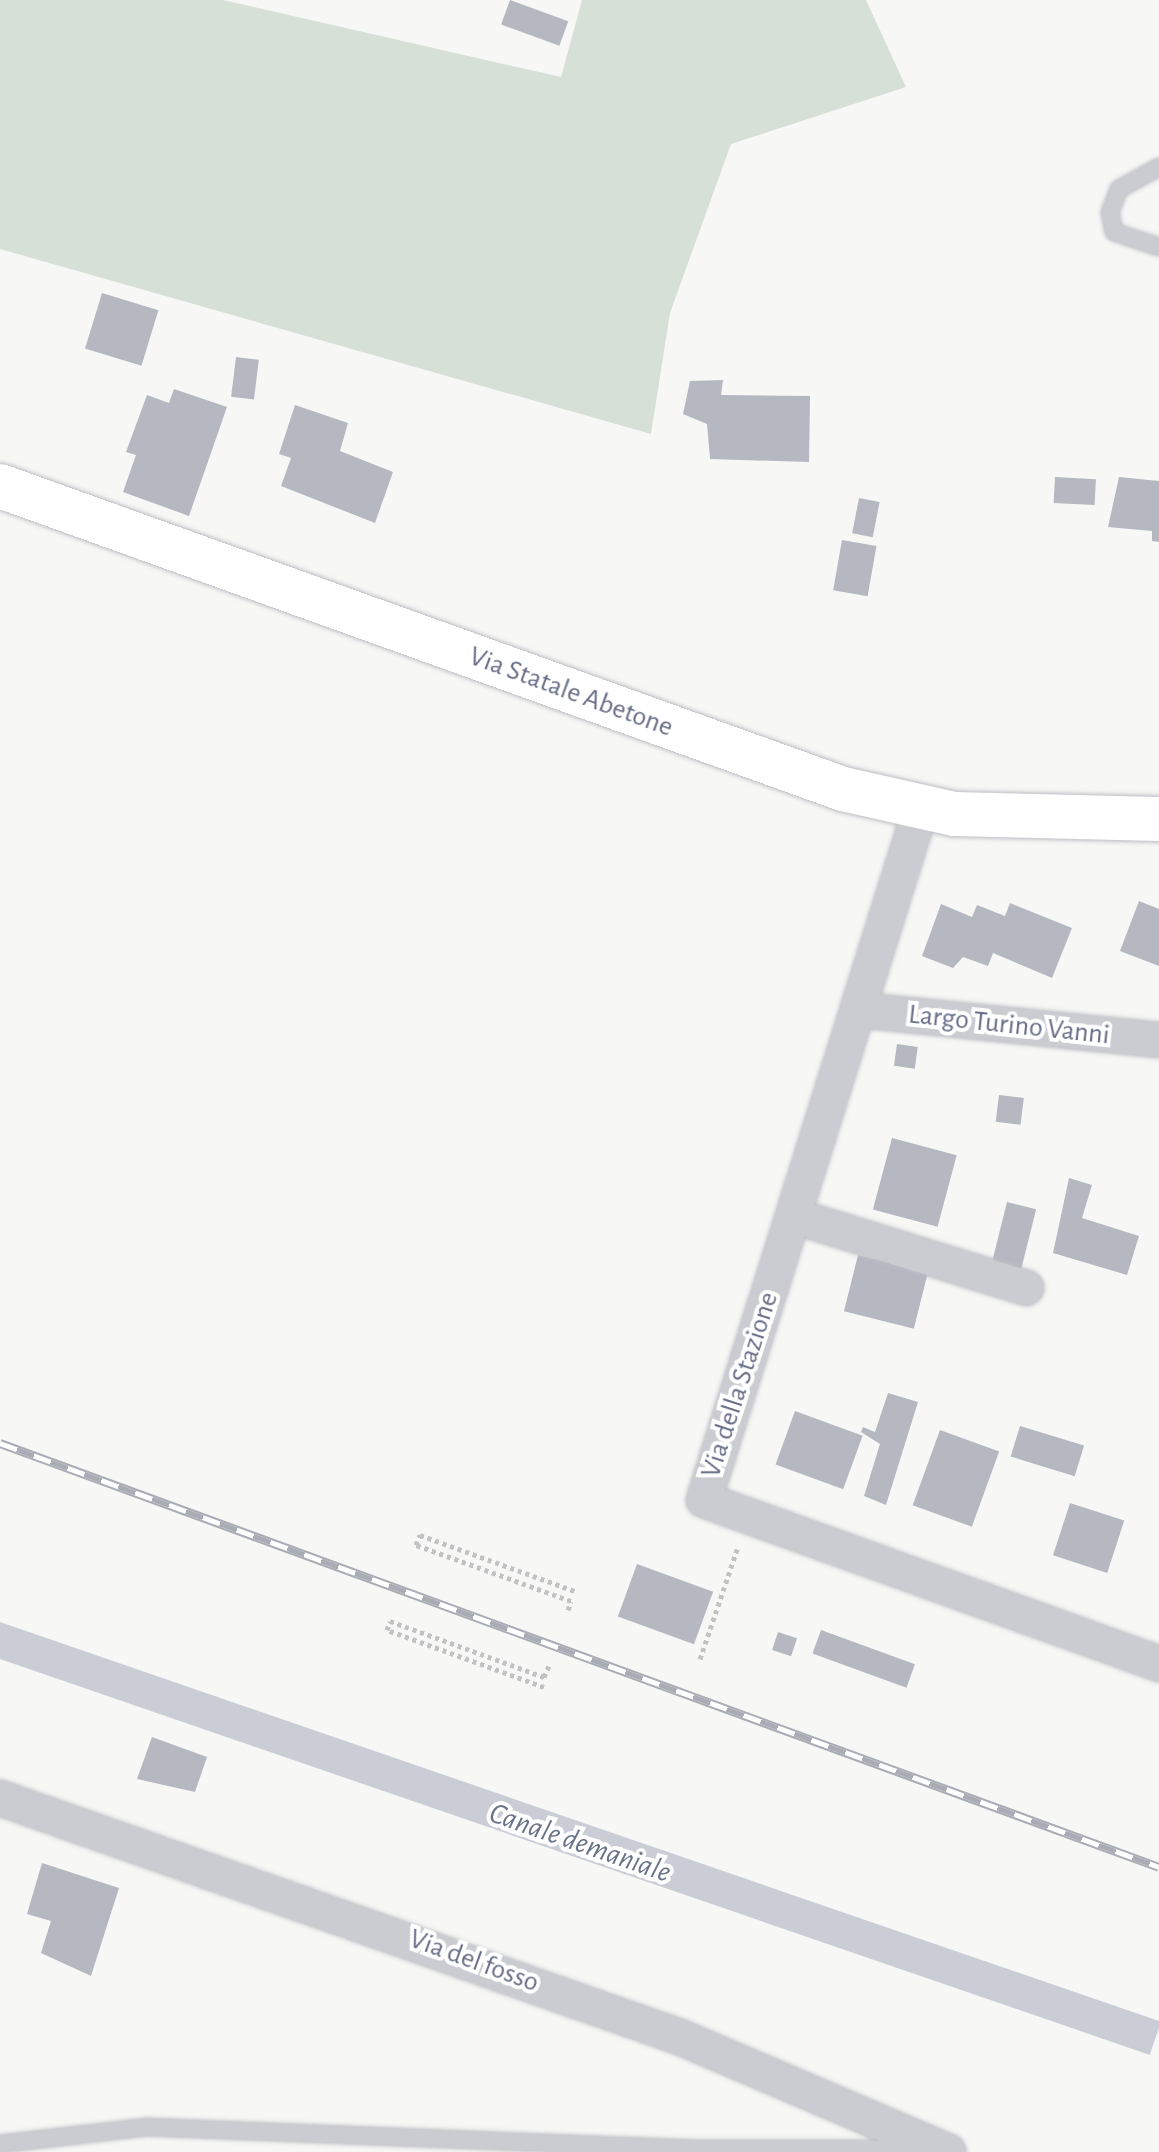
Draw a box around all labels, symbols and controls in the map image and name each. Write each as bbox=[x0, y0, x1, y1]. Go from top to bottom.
street label: Via Statale Abetone bbox=[465, 640, 677, 744]
street label: Largo Turino Vanni bbox=[907, 998, 1111, 1052]
street label: Via della Stazione bbox=[694, 1288, 786, 1482]
water label: Canale demaniale bbox=[484, 1795, 676, 1891]
street label: Via del fosso bbox=[405, 1922, 543, 2000]

